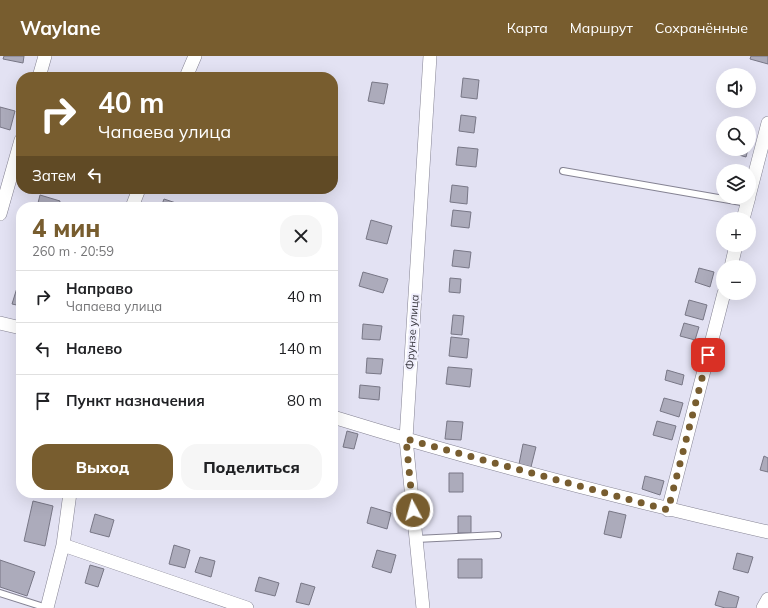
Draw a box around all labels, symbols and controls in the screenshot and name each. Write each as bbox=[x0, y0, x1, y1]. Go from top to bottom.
text: Waylane bbox=[20, 16, 101, 40]
text: Карта bbox=[507, 19, 548, 37]
text: Маршрут bbox=[570, 19, 633, 37]
text: Сохранённые bbox=[655, 19, 748, 37]
map controls bbox=[716, 68, 756, 300]
button: sound bbox=[716, 68, 756, 108]
text: 40 m bbox=[98, 85, 164, 120]
icon: right bbox=[32, 88, 84, 140]
button: search bbox=[716, 116, 756, 156]
text: Чапаева улица bbox=[98, 120, 231, 143]
icon: left bbox=[84, 164, 106, 186]
button: layers bbox=[716, 164, 756, 204]
text: Затем bbox=[32, 166, 76, 185]
button: + bbox=[716, 212, 756, 252]
text: 4 мин bbox=[32, 213, 100, 243]
button: close bbox=[280, 215, 322, 257]
text: 260 m · 20:59 bbox=[32, 243, 114, 259]
button: − bbox=[716, 260, 756, 300]
text: Направо bbox=[66, 279, 133, 298]
icon: right bbox=[32, 286, 54, 308]
text: 40 m bbox=[287, 287, 322, 306]
street label: Фрунзе улица bbox=[402, 294, 422, 370]
text: Чапаева улица bbox=[66, 298, 162, 314]
icon: left bbox=[32, 338, 54, 360]
pin bbox=[691, 338, 725, 372]
text: Налево bbox=[66, 339, 122, 358]
text: 140 m bbox=[278, 339, 322, 358]
icon: arrive bbox=[697, 344, 719, 366]
icon: arrive bbox=[32, 390, 54, 412]
text: Пункт назначения bbox=[66, 391, 205, 410]
text: 80 m bbox=[287, 391, 322, 410]
button: Выход bbox=[32, 444, 173, 490]
button: Поделиться bbox=[181, 444, 322, 490]
position arrow bbox=[392, 489, 434, 531]

